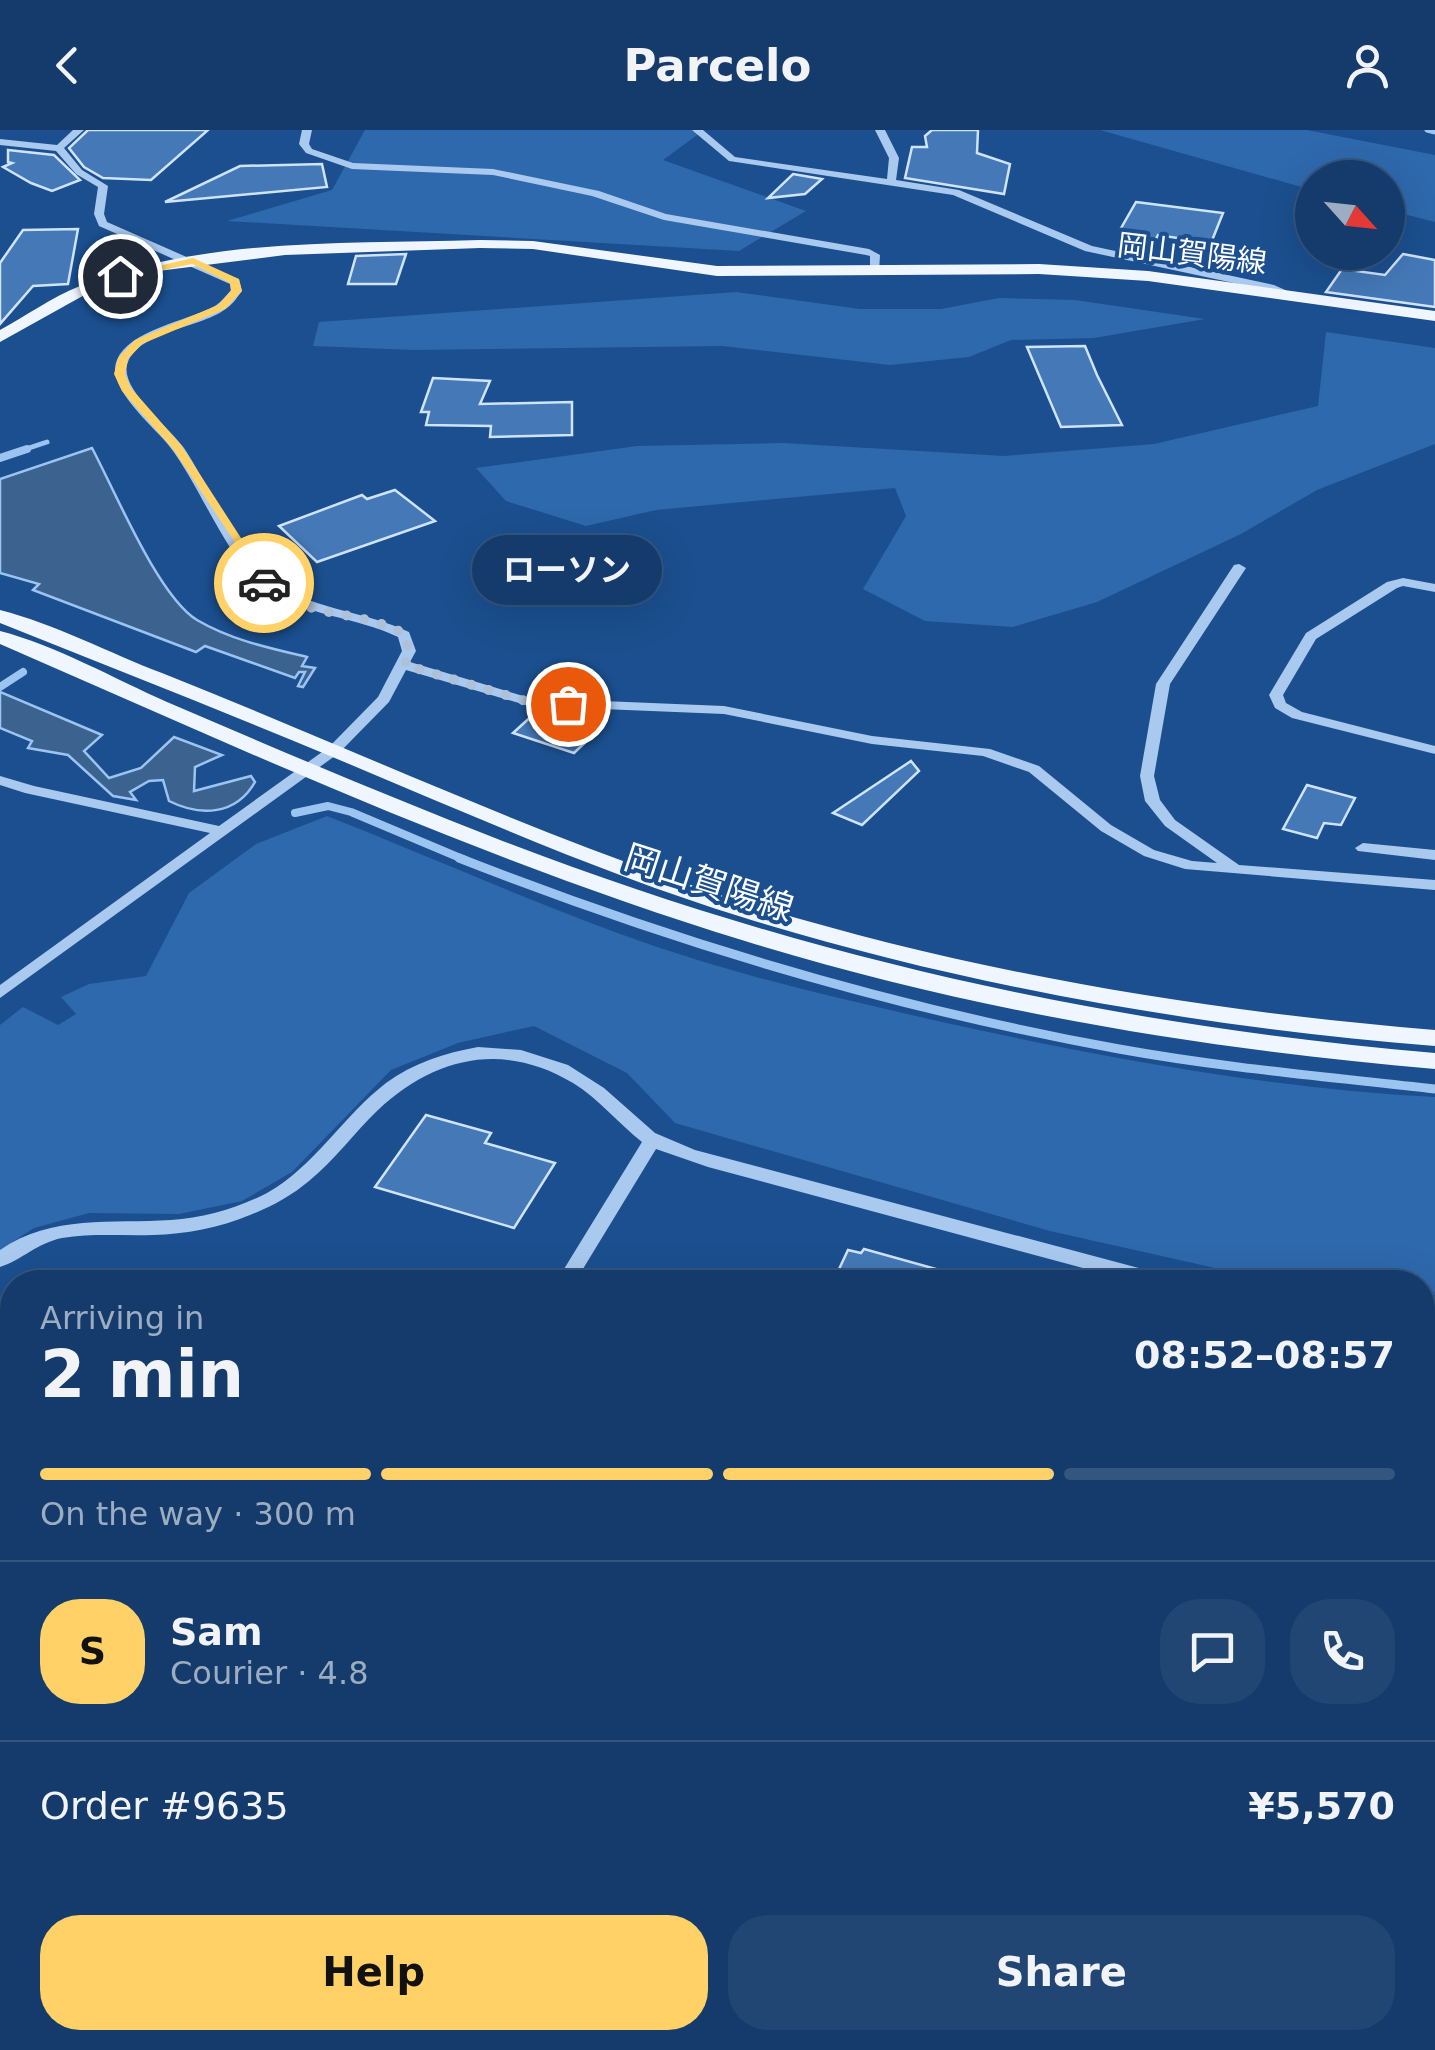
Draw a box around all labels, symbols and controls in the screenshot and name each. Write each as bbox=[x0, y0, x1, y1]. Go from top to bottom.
icon: back bbox=[40, 38, 95, 93]
icon: person bbox=[1340, 38, 1395, 93]
text: Parcelo bbox=[624, 39, 811, 92]
north arrow bbox=[1295, 160, 1405, 270]
map controls bbox=[1295, 160, 1405, 270]
street label: 岡山賀陽線 bbox=[1115, 227, 1269, 280]
pin bbox=[78, 234, 163, 319]
icon: home bbox=[93, 249, 148, 304]
courier bbox=[214, 533, 314, 633]
callout: ローソン bbox=[473, 534, 663, 604]
text: ローソン bbox=[503, 551, 631, 589]
icon: car bbox=[237, 556, 292, 611]
pin bbox=[526, 662, 611, 747]
icon: bag bbox=[541, 677, 596, 732]
street label: 岡山賀陽線 bbox=[620, 837, 798, 929]
text: Arriving in bbox=[40, 1299, 204, 1337]
text: 08:52–08:57 bbox=[1134, 1333, 1395, 1377]
text: 2 min bbox=[40, 1337, 244, 1412]
text: On the way · 300 m bbox=[40, 1495, 356, 1533]
button: chat bbox=[1160, 1599, 1265, 1704]
button: phone bbox=[1290, 1599, 1395, 1704]
text: Sam bbox=[170, 1610, 263, 1654]
text: S bbox=[79, 1629, 106, 1673]
text: Courier · 4.8 bbox=[170, 1654, 369, 1692]
text: Order #9635 bbox=[40, 1784, 289, 1828]
text: ¥5,570 bbox=[1248, 1784, 1395, 1828]
button: Help bbox=[40, 1915, 708, 2030]
button: Share bbox=[728, 1915, 1395, 2030]

